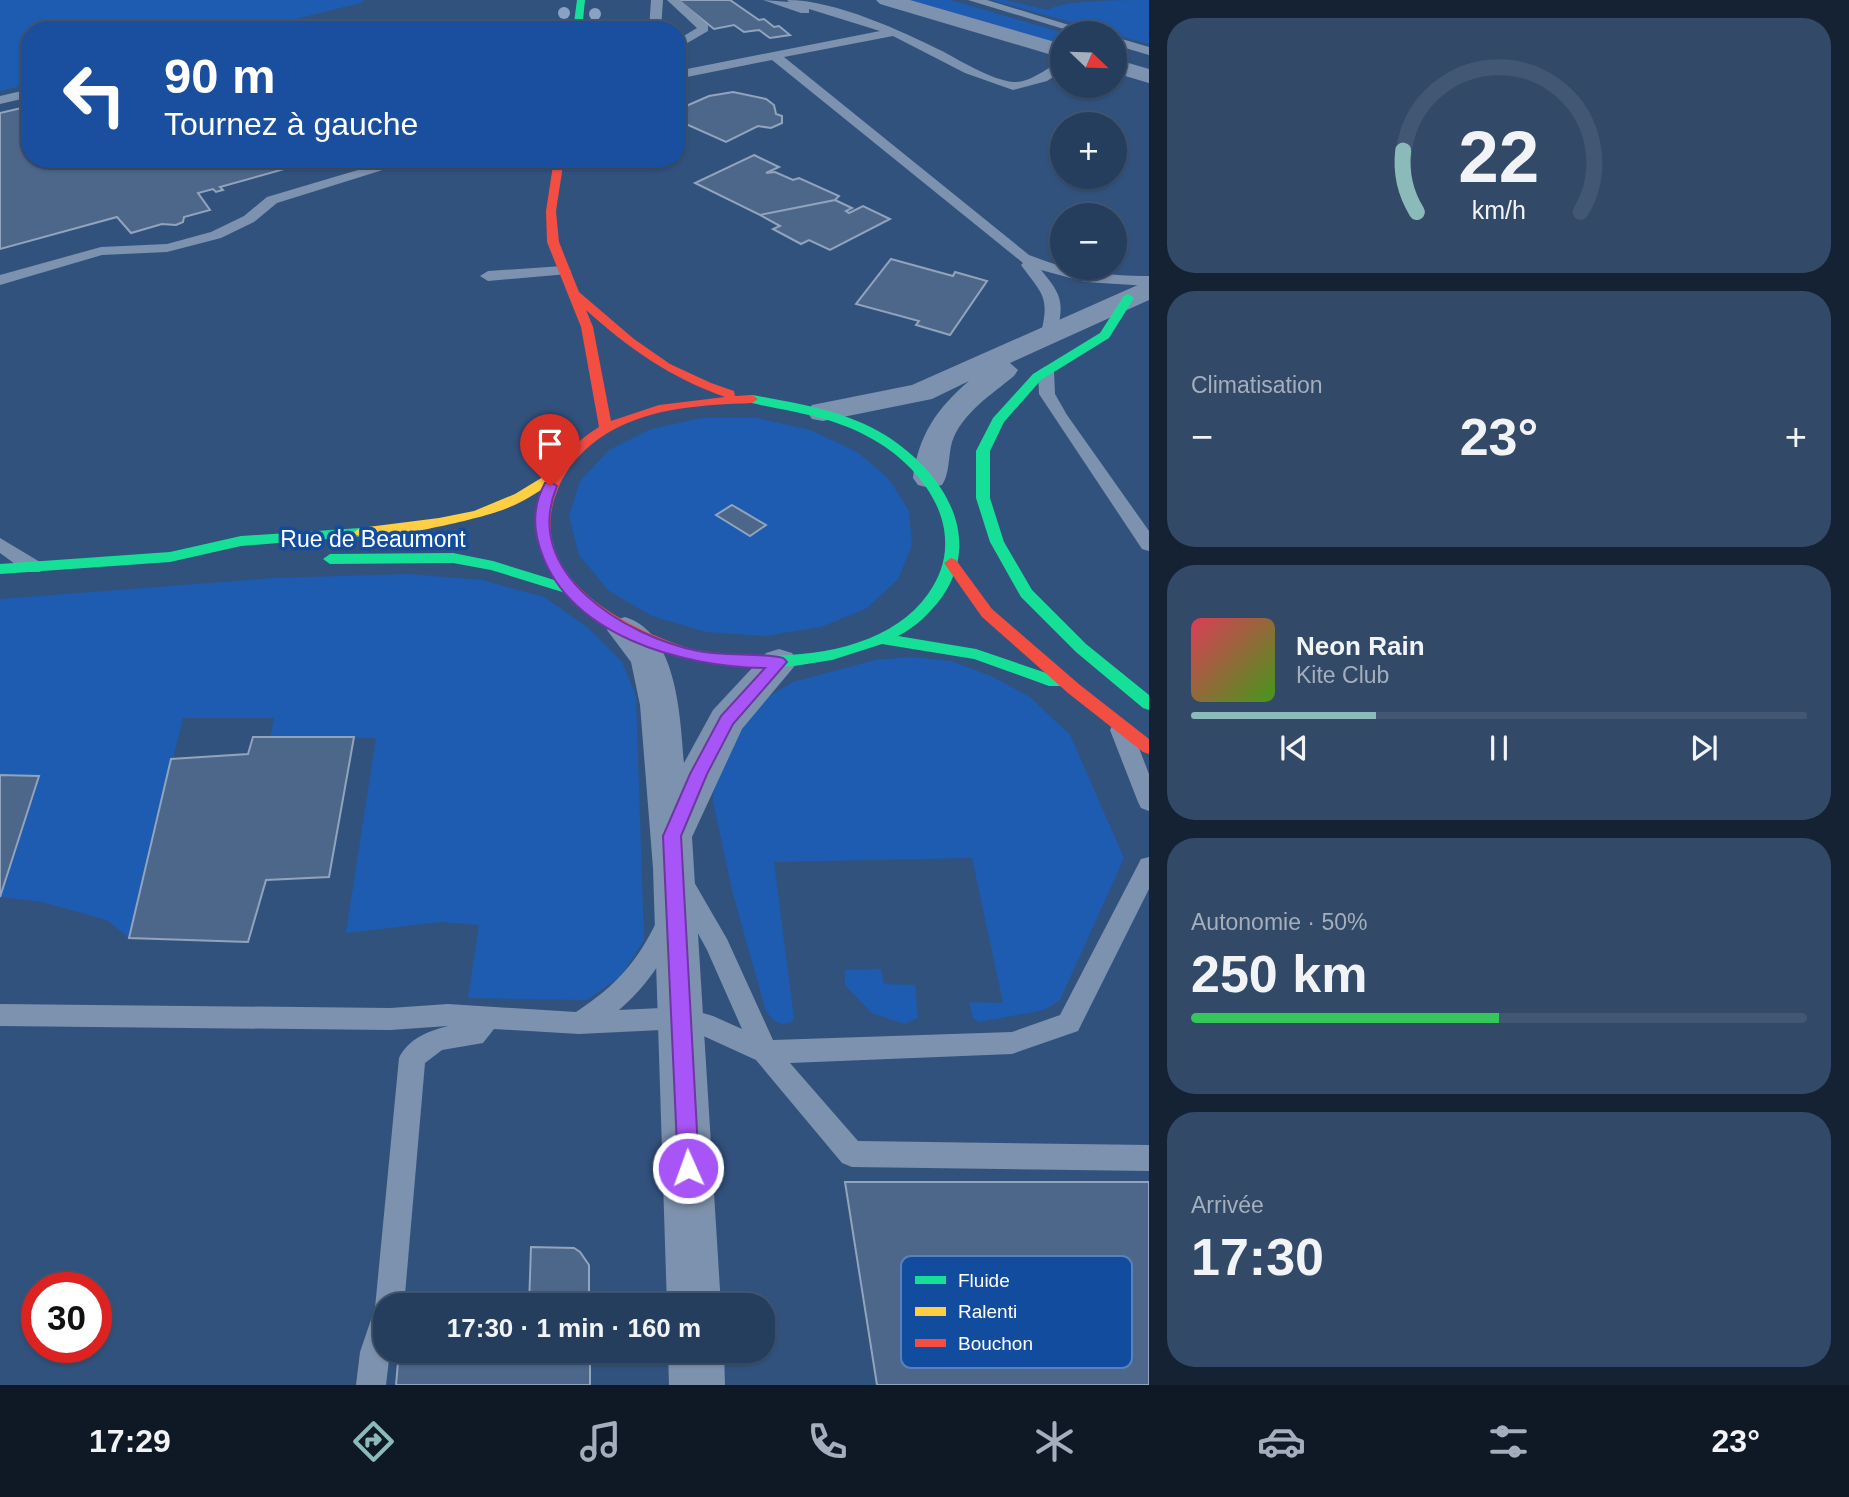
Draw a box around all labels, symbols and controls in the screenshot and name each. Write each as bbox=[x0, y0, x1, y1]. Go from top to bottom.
north arrow bbox=[1050, 21, 1127, 98]
map controls bbox=[1050, 21, 1127, 280]
icon: left bbox=[49, 49, 140, 140]
text: 90 m bbox=[164, 49, 276, 103]
text: Tournez à gauche bbox=[164, 106, 418, 142]
button: + bbox=[1050, 112, 1127, 189]
text: 22 bbox=[1459, 116, 1539, 197]
text: km/h bbox=[1472, 196, 1526, 224]
button: − bbox=[1050, 203, 1127, 280]
text: Climatisation bbox=[1191, 372, 1323, 398]
text: 23° bbox=[1460, 408, 1538, 466]
pin bbox=[520, 414, 580, 486]
text: − bbox=[1191, 416, 1213, 458]
text: + bbox=[1785, 416, 1807, 458]
icon: arrive bbox=[531, 425, 569, 463]
street label: Rue de Beaumont bbox=[280, 526, 466, 552]
text: Neon Rain bbox=[1296, 631, 1425, 661]
text: Kite Club bbox=[1296, 662, 1389, 688]
icon: previous bbox=[1275, 729, 1313, 767]
icon: pause bbox=[1480, 729, 1518, 767]
icon: next bbox=[1685, 729, 1723, 767]
text: Autonomie · 50% bbox=[1191, 909, 1367, 935]
text: 250 km bbox=[1191, 945, 1367, 1003]
position arrow bbox=[651, 1131, 725, 1205]
text: Arrivée bbox=[1191, 1192, 1264, 1218]
text: 17:30 bbox=[1191, 1228, 1324, 1286]
legend bbox=[901, 1256, 1132, 1368]
text: Fluide bbox=[958, 1270, 1010, 1291]
speed limit sign: 30 bbox=[21, 1272, 112, 1363]
text: Ralenti bbox=[958, 1301, 1017, 1322]
text: 17:30 · 1 min · 160 m bbox=[447, 1313, 701, 1343]
text: Bouchon bbox=[958, 1333, 1033, 1354]
icon: directions bbox=[349, 1417, 398, 1466]
icon: music bbox=[576, 1417, 625, 1466]
icon: phone bbox=[803, 1417, 852, 1466]
icon: climate bbox=[1030, 1417, 1079, 1466]
icon: car bbox=[1257, 1417, 1306, 1466]
icon: filters bbox=[1484, 1417, 1533, 1466]
text: 17:29 bbox=[89, 1423, 171, 1459]
text: 23° bbox=[1712, 1423, 1760, 1459]

